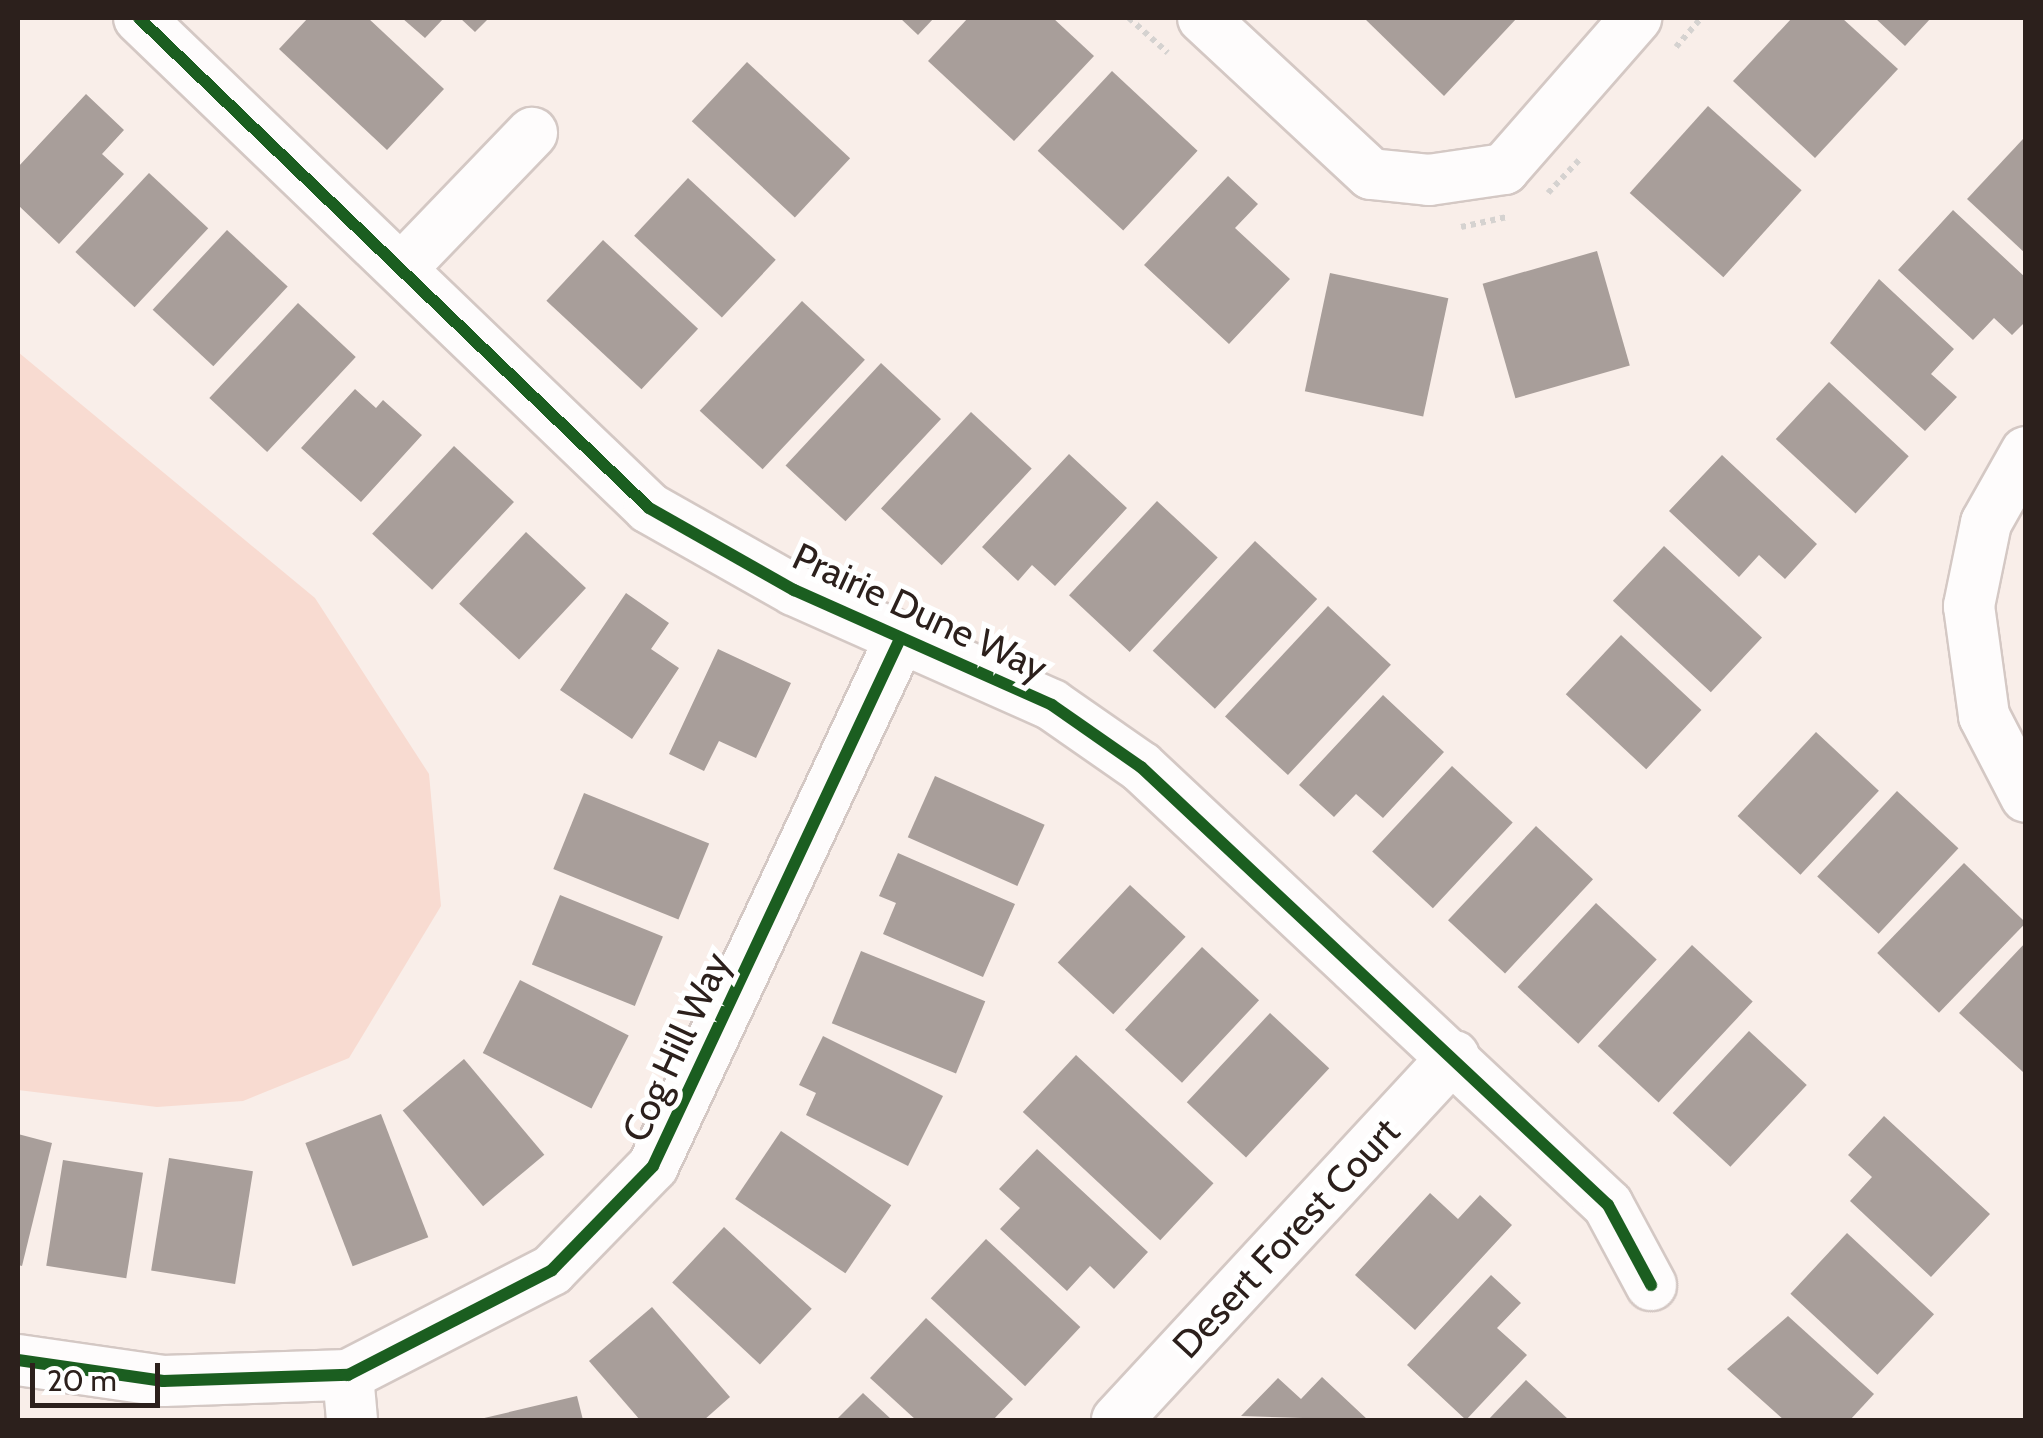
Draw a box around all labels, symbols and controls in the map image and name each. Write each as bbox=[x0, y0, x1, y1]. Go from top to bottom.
street label: Prairie Dune Way bbox=[786, 533, 1054, 691]
street label: Cog Hill Way bbox=[612, 945, 740, 1149]
street label: Desert Forest Court bbox=[1163, 1109, 1409, 1367]
scale bar bbox=[35, 1343, 165, 1405]
text: 20 m bbox=[47, 1362, 117, 1399]

